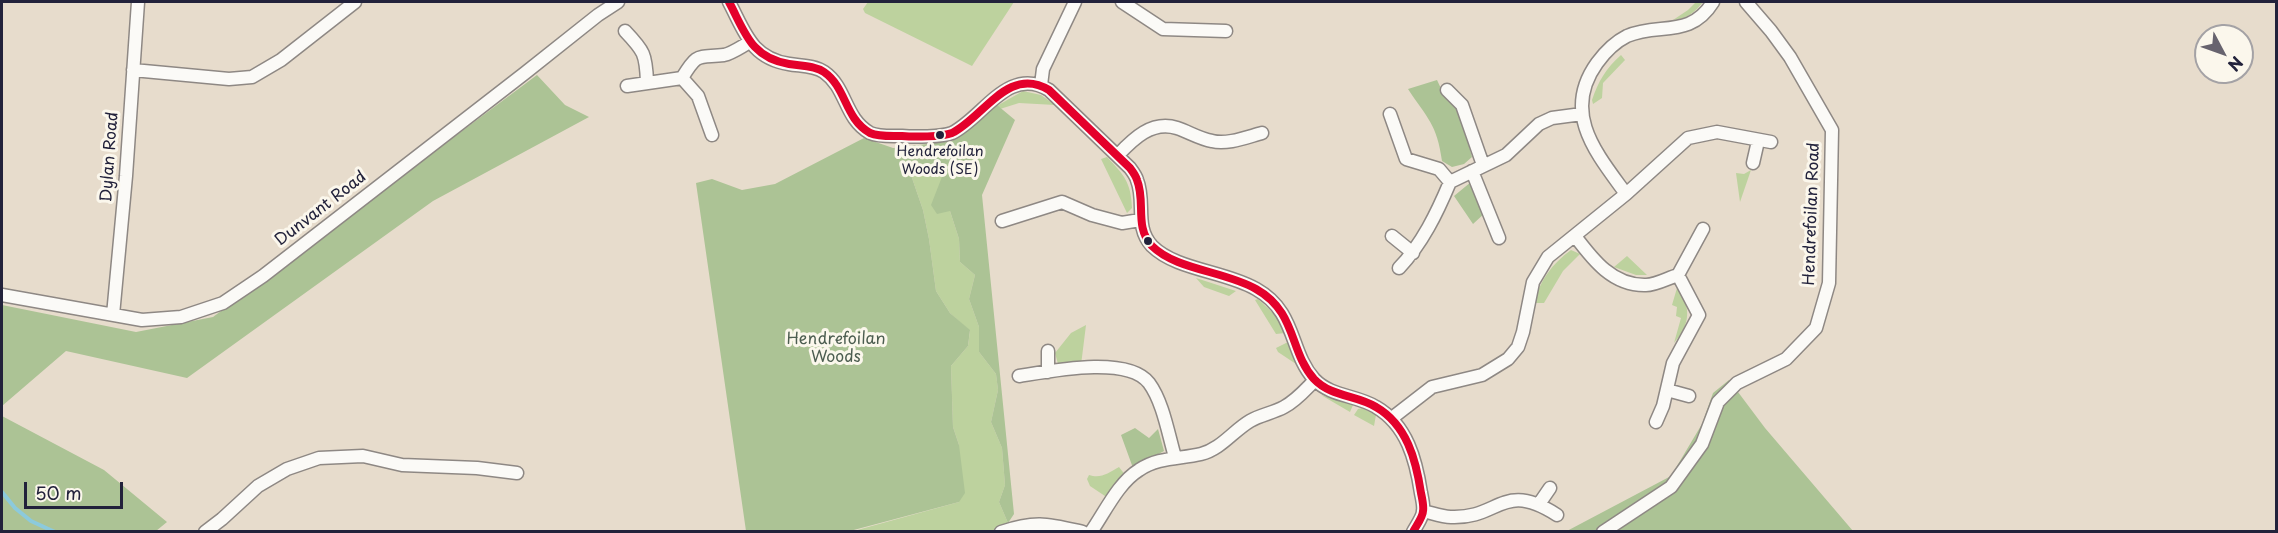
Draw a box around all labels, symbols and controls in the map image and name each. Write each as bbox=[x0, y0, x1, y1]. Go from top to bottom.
north arrow bbox=[2194, 24, 2254, 84]
text: N bbox=[2223, 52, 2249, 77]
street label: Dylan Road bbox=[97, 111, 123, 203]
marker: Hendrefoilan Woods (SE) bbox=[934, 129, 946, 141]
street label: Hendrefoilan Road bbox=[1800, 142, 1824, 286]
place label: Hendrefoilan Woods (SE) bbox=[897, 144, 983, 176]
street label: Dunvant Road bbox=[272, 168, 370, 250]
unlabelled marker bbox=[1142, 235, 1154, 247]
park label: Hendrefoilan Woods bbox=[786, 330, 886, 368]
scale bar bbox=[27, 470, 126, 508]
text: 50 m bbox=[35, 479, 82, 506]

